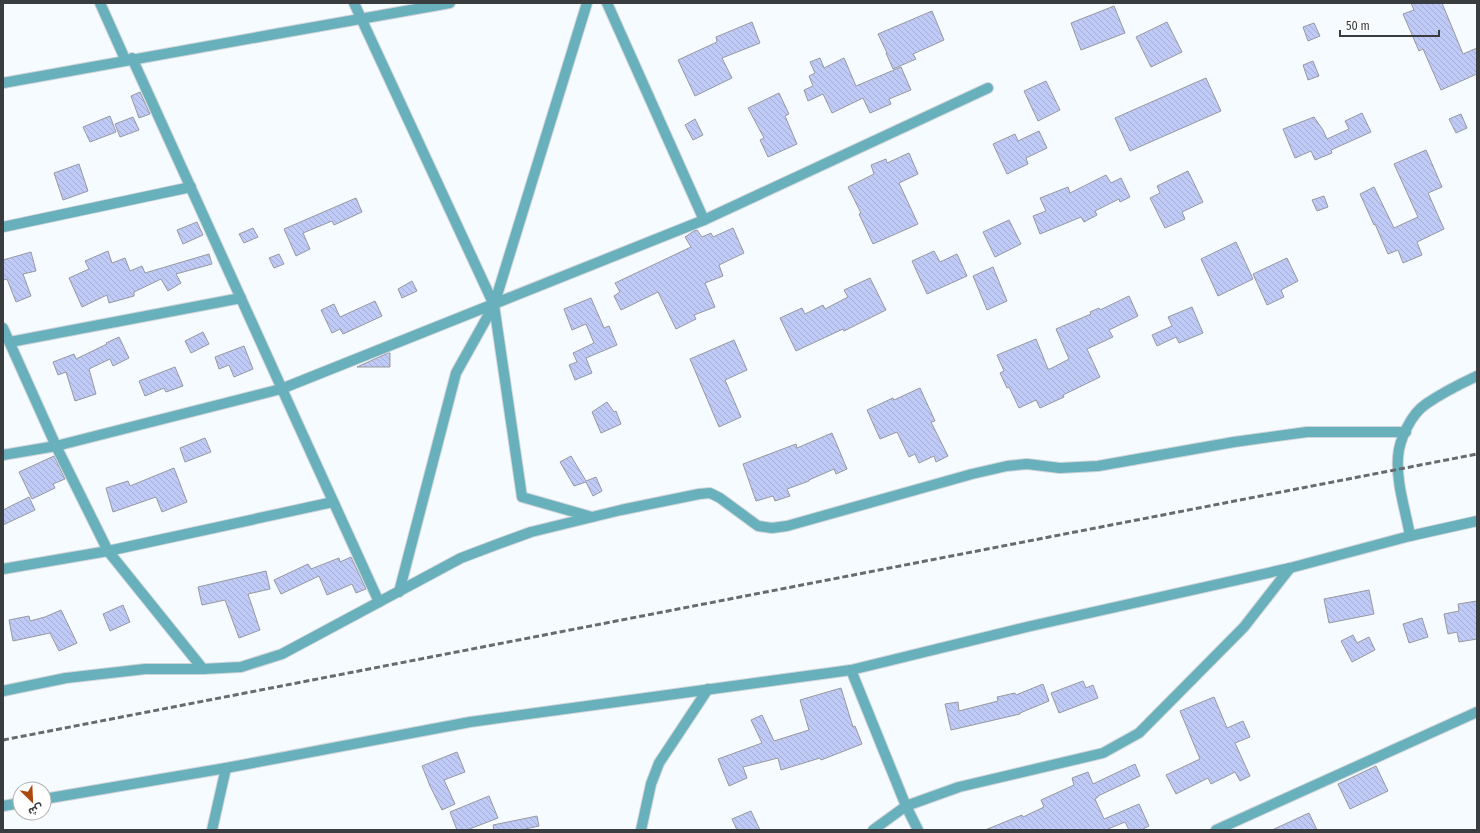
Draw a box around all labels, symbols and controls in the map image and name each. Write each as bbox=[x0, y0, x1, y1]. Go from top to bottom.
scale bar bbox=[1340, 12, 1439, 38]
text: 50 m bbox=[1346, 19, 1370, 33]
north arrow bbox=[12, 781, 52, 821]
text: ش bbox=[26, 801, 45, 819]

